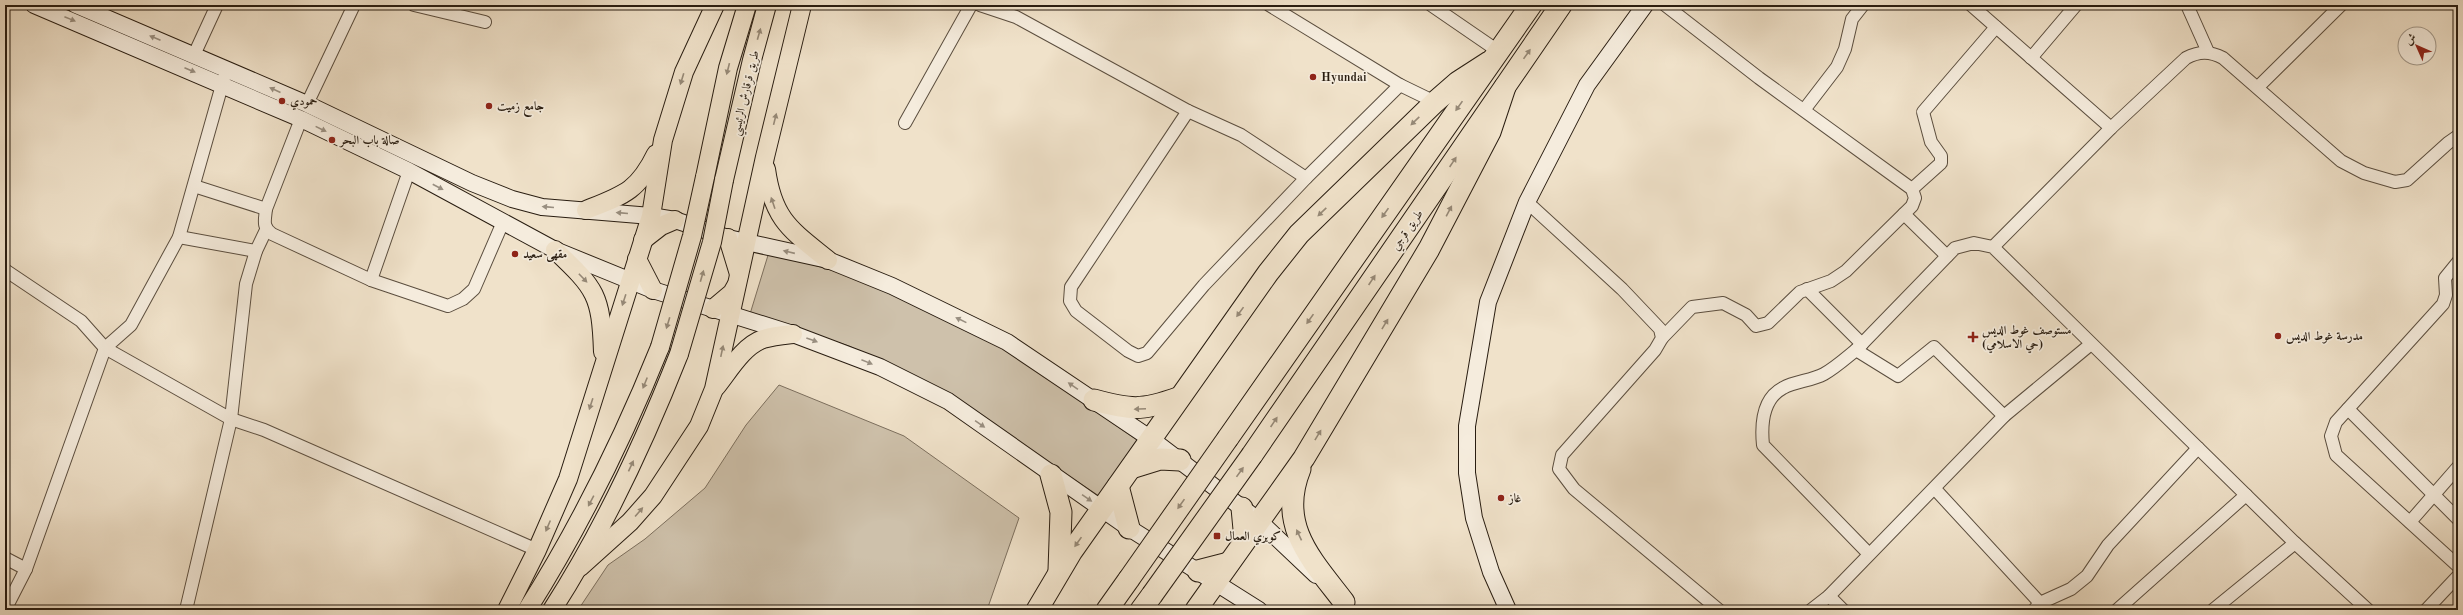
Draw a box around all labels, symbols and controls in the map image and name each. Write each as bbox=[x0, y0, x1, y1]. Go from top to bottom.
one-way arrow bbox=[65, 17, 77, 23]
north arrow bbox=[2397, 26, 2437, 66]
one-way arrow bbox=[756, 27, 762, 39]
text: ش bbox=[2403, 32, 2419, 48]
one-way arrow bbox=[149, 35, 161, 41]
street label: طريق قرقارش الرئيسي bbox=[730, 49, 766, 138]
one-way arrow bbox=[1523, 49, 1531, 60]
one-way arrow bbox=[725, 63, 731, 75]
one-way arrow bbox=[184, 68, 196, 74]
marker: Hyundai bbox=[1308, 72, 1318, 82]
place label: Hyundai bbox=[1321, 72, 1367, 84]
one-way arrow bbox=[679, 73, 685, 85]
one-way arrow bbox=[268, 86, 280, 92]
marker: حمودي bbox=[277, 96, 287, 106]
place label: حمودي bbox=[290, 96, 317, 111]
place label: جامع زميت bbox=[497, 100, 544, 118]
marker: جامع زميت bbox=[484, 101, 494, 111]
one-way arrow bbox=[1455, 101, 1463, 111]
one-way arrow bbox=[772, 113, 778, 126]
one-way arrow bbox=[1410, 116, 1420, 126]
one-way arrow bbox=[316, 125, 327, 132]
place label: صالة باب البحر bbox=[338, 134, 400, 148]
marker: صالة باب البحر bbox=[327, 135, 337, 145]
one-way arrow bbox=[1449, 156, 1457, 167]
one-way arrow bbox=[432, 183, 443, 190]
one-way arrow bbox=[770, 196, 776, 208]
one-way arrow bbox=[541, 204, 554, 211]
one-way arrow bbox=[1446, 205, 1453, 217]
one-way arrow bbox=[1317, 207, 1327, 217]
one-way arrow bbox=[1381, 207, 1389, 218]
street label: طريق قرجي bbox=[1390, 208, 1428, 255]
one-way arrow bbox=[616, 210, 628, 217]
one-way arrow bbox=[783, 248, 795, 254]
marker: مقهى سعيد bbox=[510, 249, 520, 259]
place label: مقهى سعيد bbox=[523, 249, 567, 262]
one-way arrow bbox=[699, 270, 705, 282]
one-way arrow bbox=[579, 273, 588, 283]
one-way arrow bbox=[1368, 275, 1376, 286]
one-way arrow bbox=[621, 294, 627, 306]
one-way arrow bbox=[1236, 307, 1244, 317]
one-way arrow bbox=[1306, 314, 1314, 324]
one-way arrow bbox=[665, 317, 671, 329]
one-way arrow bbox=[955, 317, 967, 323]
one-way arrow bbox=[1381, 318, 1388, 330]
place label: مستوصف غوط الديس (حي الاسلامي) bbox=[1982, 325, 2072, 354]
marker: مستوصف غوط الديس (حي الاسلامي) bbox=[1967, 331, 1979, 343]
marker: مدرسة غوط الديس bbox=[2273, 331, 2283, 341]
place label: مدرسة غوط الديس bbox=[2286, 331, 2363, 344]
one-way arrow bbox=[806, 338, 818, 344]
one-way arrow bbox=[720, 345, 726, 357]
one-way arrow bbox=[861, 359, 873, 365]
one-way arrow bbox=[642, 378, 648, 390]
one-way arrow bbox=[1067, 382, 1078, 390]
one-way arrow bbox=[588, 398, 594, 410]
one-way arrow bbox=[1134, 405, 1146, 412]
one-way arrow bbox=[1270, 417, 1278, 428]
one-way arrow bbox=[975, 420, 985, 428]
one-way arrow bbox=[1315, 429, 1322, 441]
one-way arrow bbox=[628, 460, 634, 471]
one-way arrow bbox=[1236, 466, 1244, 477]
place label: غاز bbox=[1507, 492, 1522, 505]
marker: غاز bbox=[1496, 493, 1506, 503]
one-way arrow bbox=[587, 495, 594, 507]
one-way arrow bbox=[1081, 495, 1092, 502]
one-way arrow bbox=[1177, 499, 1185, 510]
one-way arrow bbox=[635, 507, 644, 517]
one-way arrow bbox=[545, 520, 551, 531]
place label: كوبري العمال bbox=[1225, 530, 1281, 546]
one-way arrow bbox=[1296, 530, 1302, 541]
marker: كوبري العمال bbox=[1212, 531, 1222, 541]
one-way arrow bbox=[1074, 537, 1082, 548]

